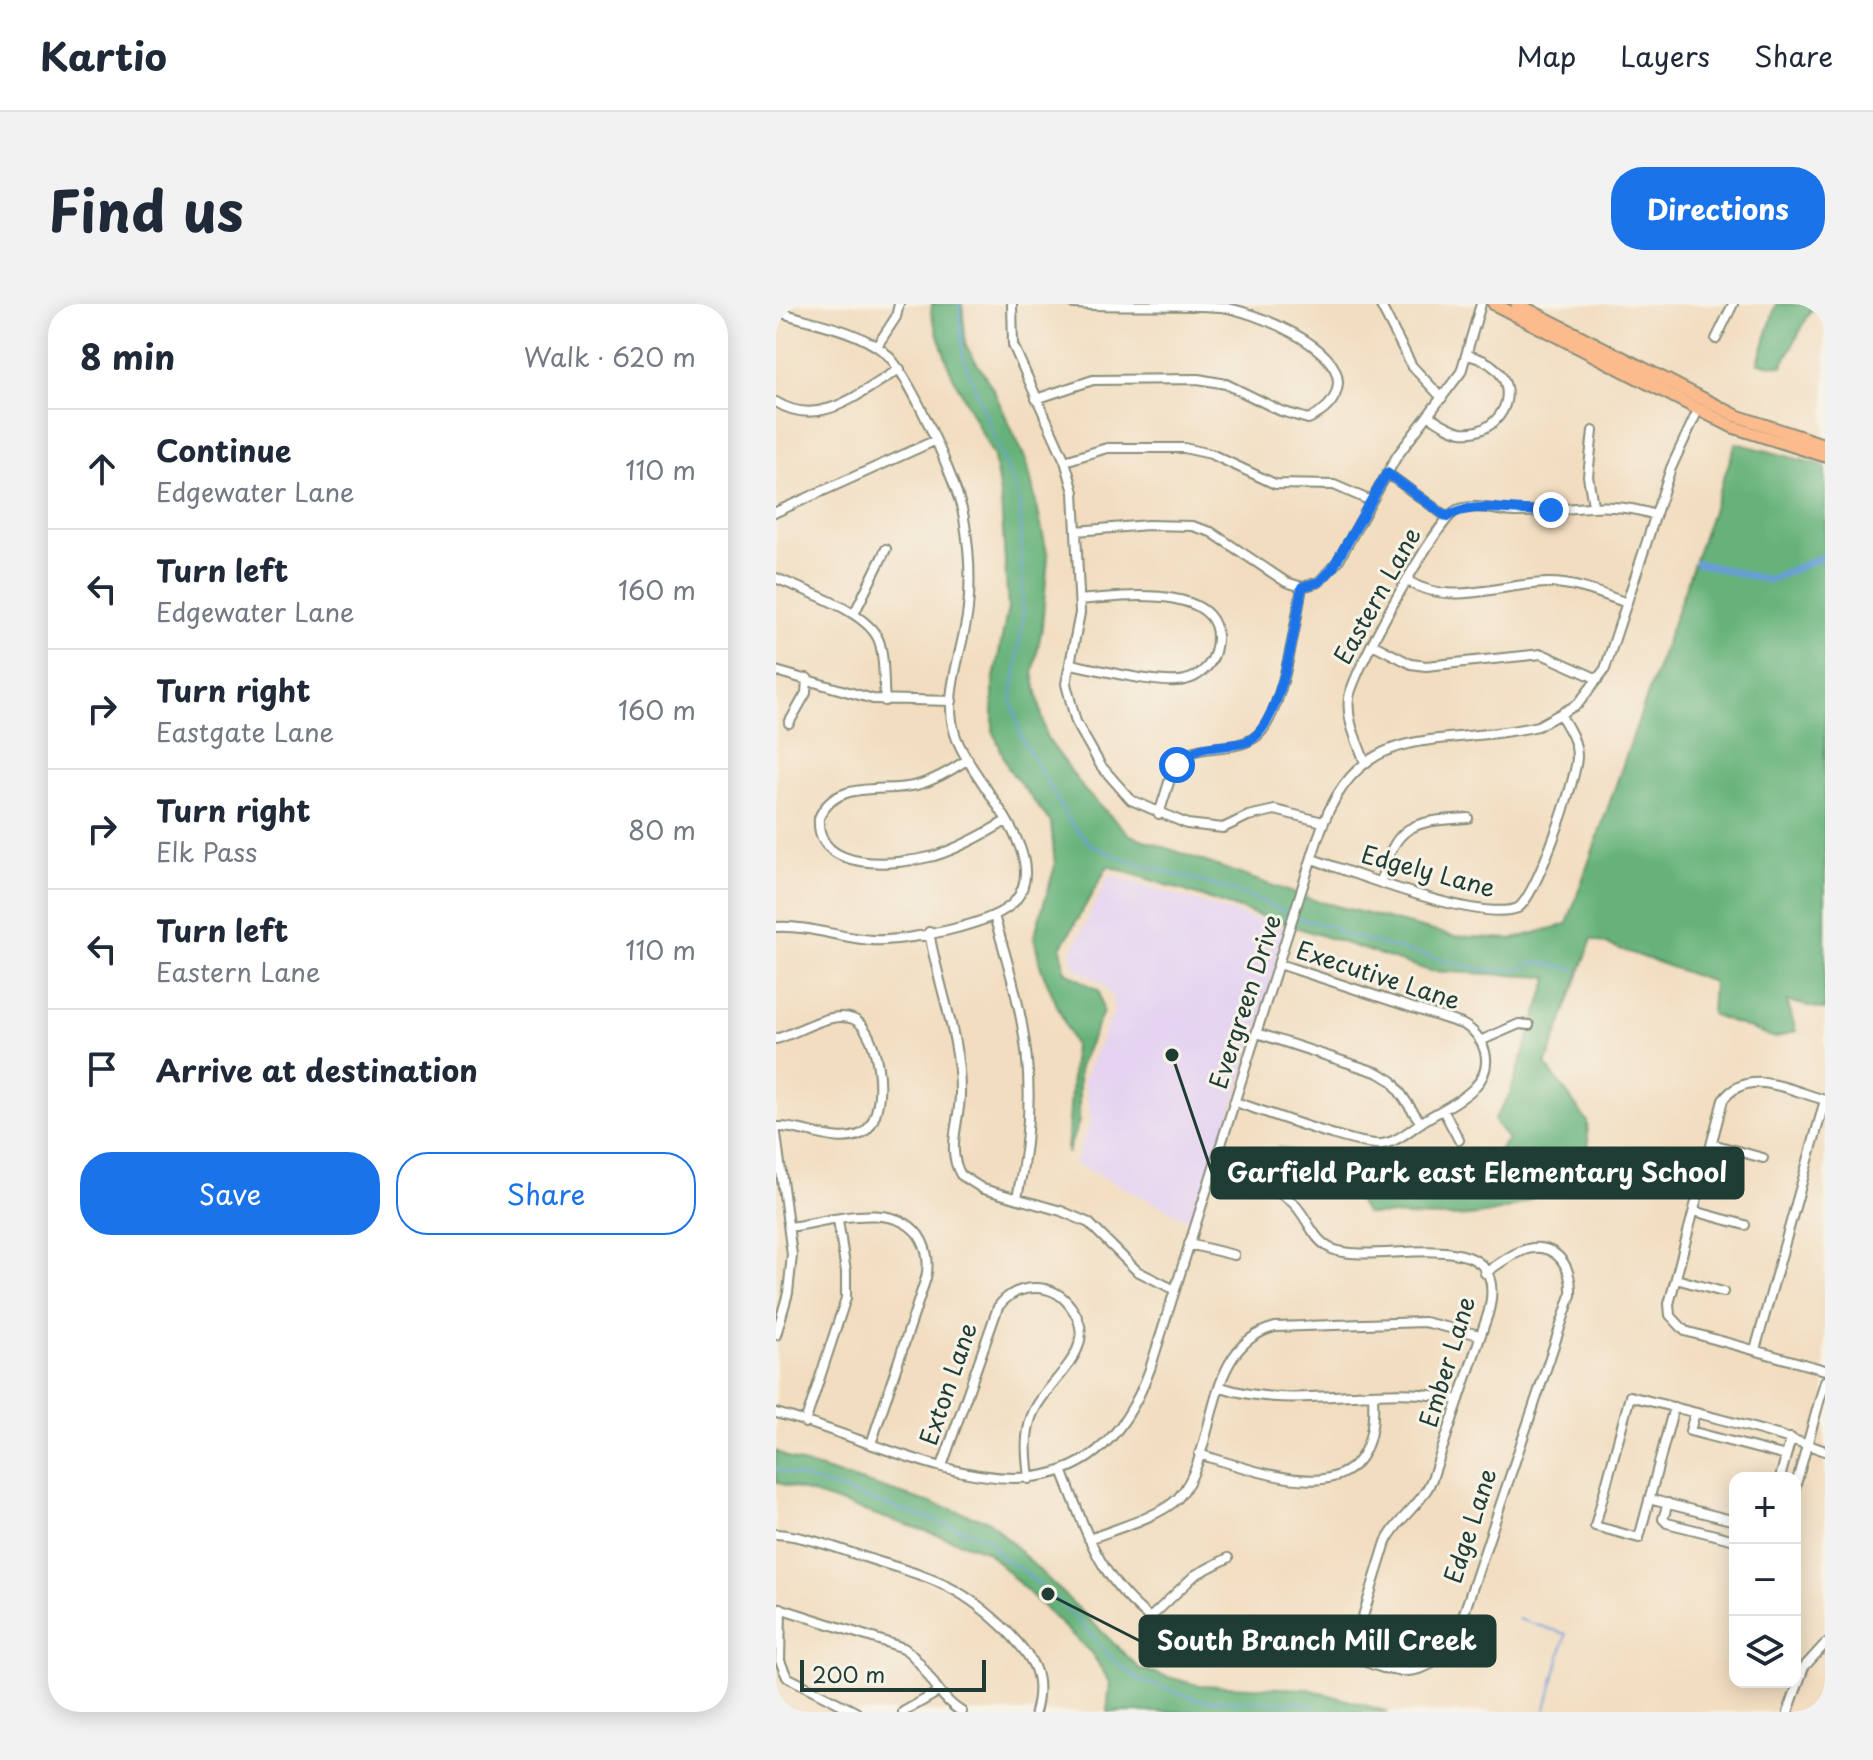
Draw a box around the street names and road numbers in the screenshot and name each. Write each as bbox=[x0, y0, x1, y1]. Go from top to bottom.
street label: Eastern Lane bbox=[1324, 520, 1429, 670]
street label: Edgely Lane bbox=[1358, 835, 1499, 905]
street label: Evergreen Drive bbox=[1199, 909, 1289, 1093]
street label: Executive Lane bbox=[1292, 931, 1465, 1018]
street label: Ember Lane bbox=[1409, 1291, 1483, 1431]
street label: Exton Lane bbox=[909, 1317, 985, 1449]
street label: Edge Lane bbox=[1434, 1463, 1505, 1588]

